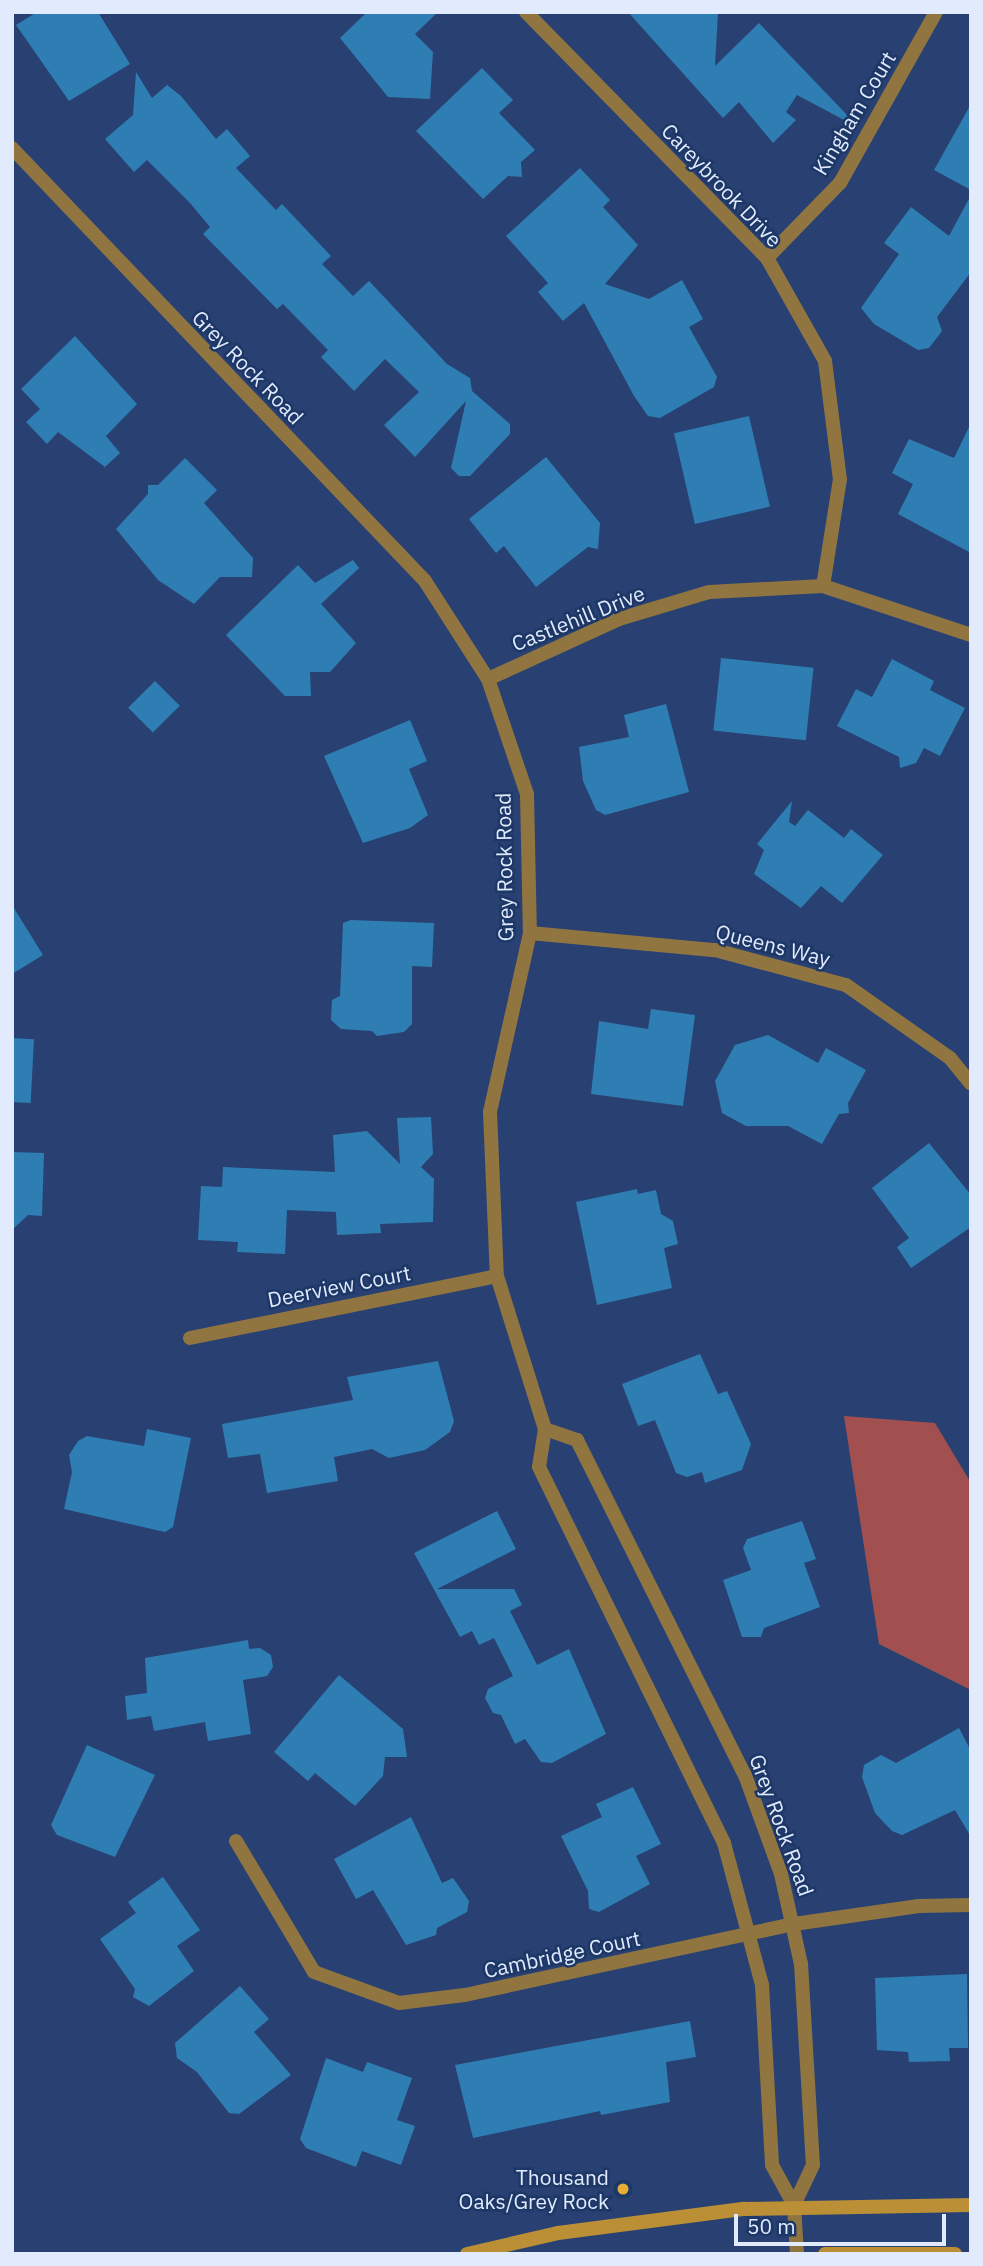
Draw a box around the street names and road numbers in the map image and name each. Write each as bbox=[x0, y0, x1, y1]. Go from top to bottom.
street label: Kingham Court bbox=[807, 47, 901, 179]
street label: Careybrook Drive bbox=[657, 118, 787, 252]
street label: Grey Rock Road bbox=[187, 305, 309, 429]
street label: Castlehill Drive bbox=[508, 580, 648, 656]
street label: Grey Rock Road bbox=[490, 792, 518, 942]
street label: Queens Way bbox=[713, 919, 833, 971]
street label: Deerview Court bbox=[265, 1260, 413, 1312]
street label: Grey Rock Road bbox=[745, 1751, 819, 1899]
street label: Cambridge Court bbox=[481, 1925, 643, 1983]

